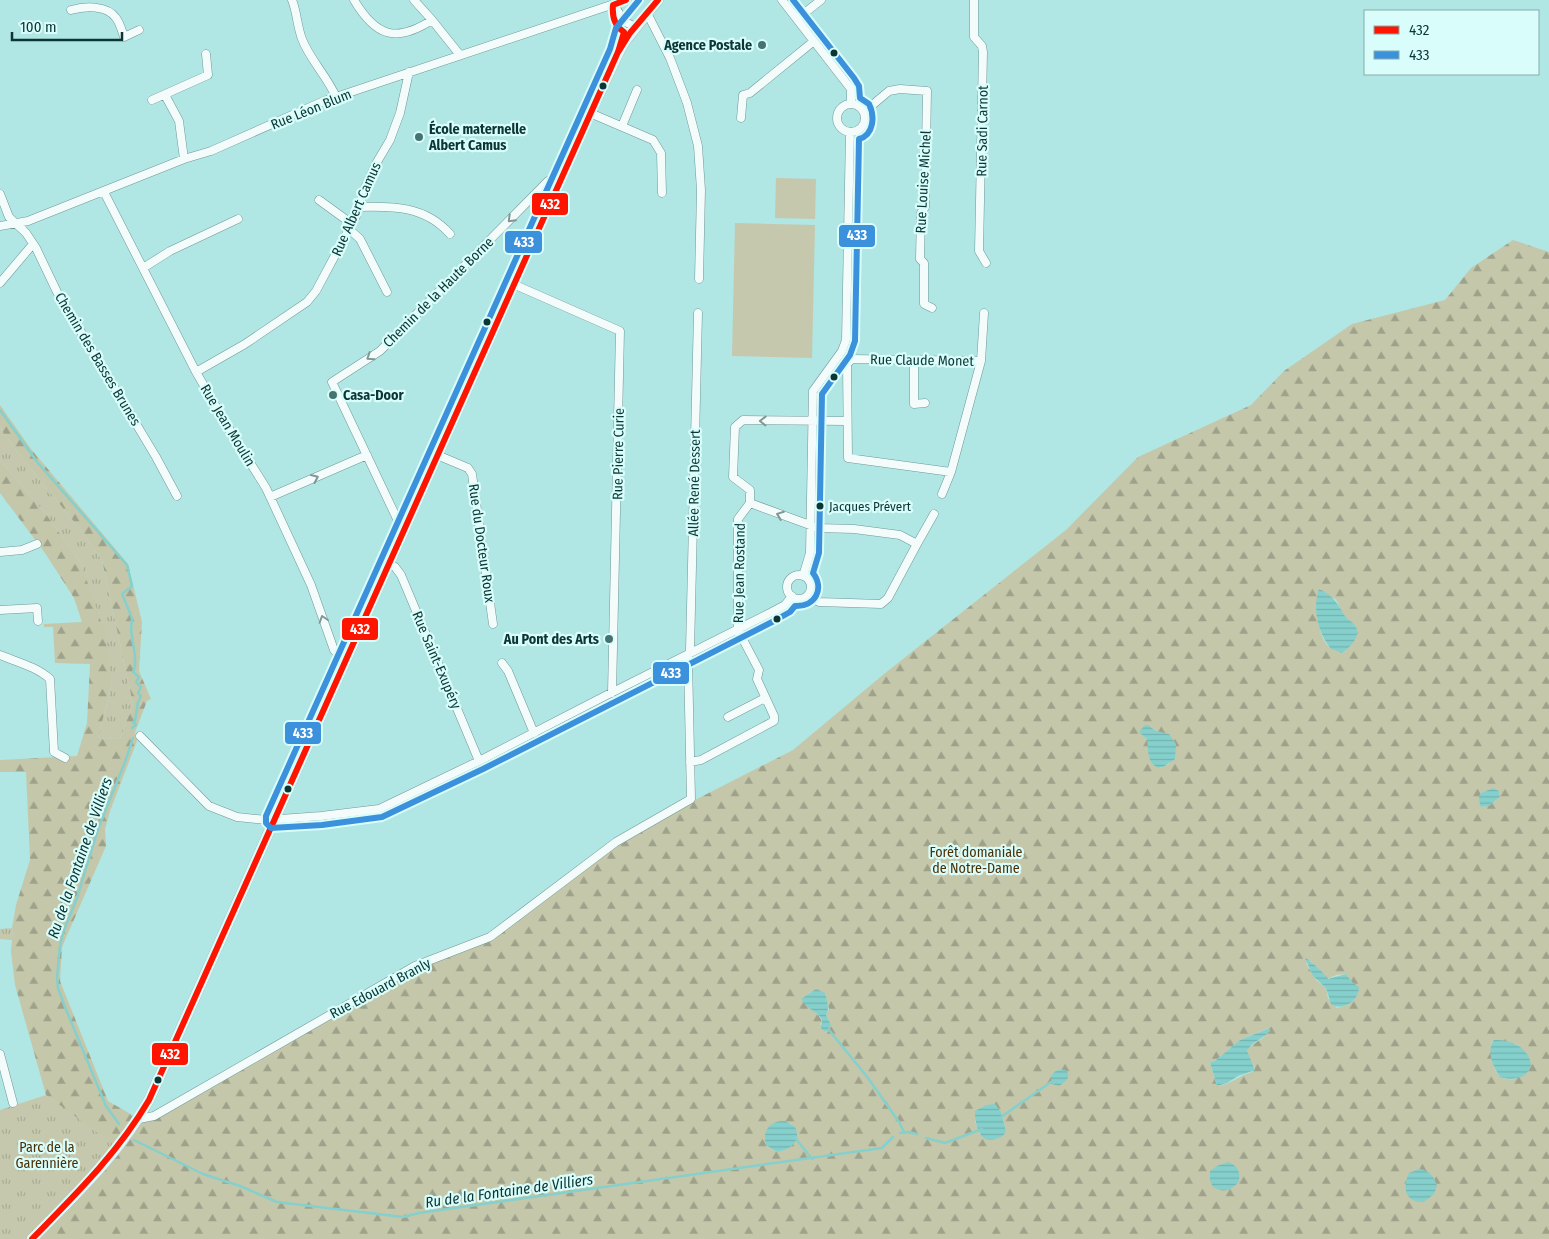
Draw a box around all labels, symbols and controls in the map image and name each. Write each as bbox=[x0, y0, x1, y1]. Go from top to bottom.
scale bar bbox=[12, 10, 122, 42]
legend bbox=[1364, 10, 1539, 75]
text: 100 m bbox=[20, 18, 57, 36]
text: 432 bbox=[1409, 21, 1430, 39]
place label: Agence Postale bbox=[663, 37, 752, 54]
marker: Agence Postale bbox=[756, 39, 768, 51]
text: 433 bbox=[1409, 46, 1430, 64]
unlabelled marker bbox=[829, 48, 839, 58]
unlabelled marker bbox=[598, 81, 608, 91]
street label: Rue Sadi Carnot bbox=[973, 85, 992, 177]
street label: Rue Léon Blum bbox=[268, 86, 354, 133]
place label: École maternelle Albert Camus bbox=[428, 120, 526, 154]
street label: Rue Louise Michel bbox=[912, 130, 935, 234]
marker: École maternelle Albert Camus bbox=[413, 131, 425, 143]
street label: Rue Albert Camus bbox=[328, 159, 385, 259]
line badge: 432 bbox=[531, 192, 569, 216]
text: 432 bbox=[540, 196, 561, 213]
one-way arrow bbox=[508, 213, 517, 222]
line badge: 433 bbox=[838, 224, 876, 248]
text: 433 bbox=[847, 227, 868, 244]
line badge: 433 bbox=[504, 230, 543, 254]
street label: Chemin de la Haute Borne bbox=[380, 234, 497, 351]
text: 433 bbox=[514, 234, 535, 251]
street label: Chemin des Basses Brunes bbox=[51, 290, 144, 429]
unlabelled marker bbox=[482, 317, 492, 327]
one-way arrow bbox=[367, 351, 376, 360]
street label: Rue Claude Monet bbox=[870, 351, 974, 370]
unlabelled marker bbox=[829, 372, 839, 382]
street label: Rue Jean Moulin bbox=[196, 381, 259, 469]
place label: Casa-Door bbox=[343, 387, 405, 404]
marker: Casa-Door bbox=[327, 389, 339, 401]
street label: Rue Pierre Curie bbox=[609, 408, 628, 500]
one-way arrow bbox=[759, 416, 767, 426]
street label: Allée René Dessert bbox=[685, 429, 704, 537]
one-way arrow bbox=[310, 473, 319, 484]
street label: Rue du Docteur Roux bbox=[465, 483, 498, 604]
place label: Jacques Prévert bbox=[829, 499, 912, 514]
marker: Jacques Prévert bbox=[815, 501, 825, 511]
one-way arrow bbox=[776, 511, 785, 521]
street label: Rue Jean Rostand bbox=[730, 523, 749, 623]
street label: Rue Saint-Exupéry bbox=[408, 609, 465, 712]
unlabelled marker bbox=[772, 614, 782, 624]
one-way arrow bbox=[318, 615, 328, 623]
line badge: 432 bbox=[341, 617, 379, 641]
text: 432 bbox=[350, 621, 371, 638]
place label: Au Pont des Arts bbox=[503, 631, 599, 648]
marker: Au Pont des Arts bbox=[603, 633, 615, 645]
line badge: 433 bbox=[652, 661, 690, 685]
text: 433 bbox=[661, 665, 682, 682]
line badge: 433 bbox=[284, 721, 322, 745]
text: 433 bbox=[293, 725, 314, 742]
water label: Ru de la Fontaine de Villiers bbox=[44, 774, 116, 941]
unlabelled marker bbox=[283, 784, 293, 794]
park label: Forêt domaniale de Notre-Dame bbox=[930, 844, 1023, 877]
street label: Rue Edouard Branly bbox=[327, 954, 434, 1022]
line badge: 432 bbox=[151, 1042, 189, 1066]
text: 432 bbox=[160, 1046, 181, 1063]
unlabelled marker bbox=[153, 1075, 163, 1085]
park label: Parc de la Garennière bbox=[16, 1139, 79, 1172]
water label: Ru de la Fontaine de Villiers bbox=[424, 1170, 595, 1212]

